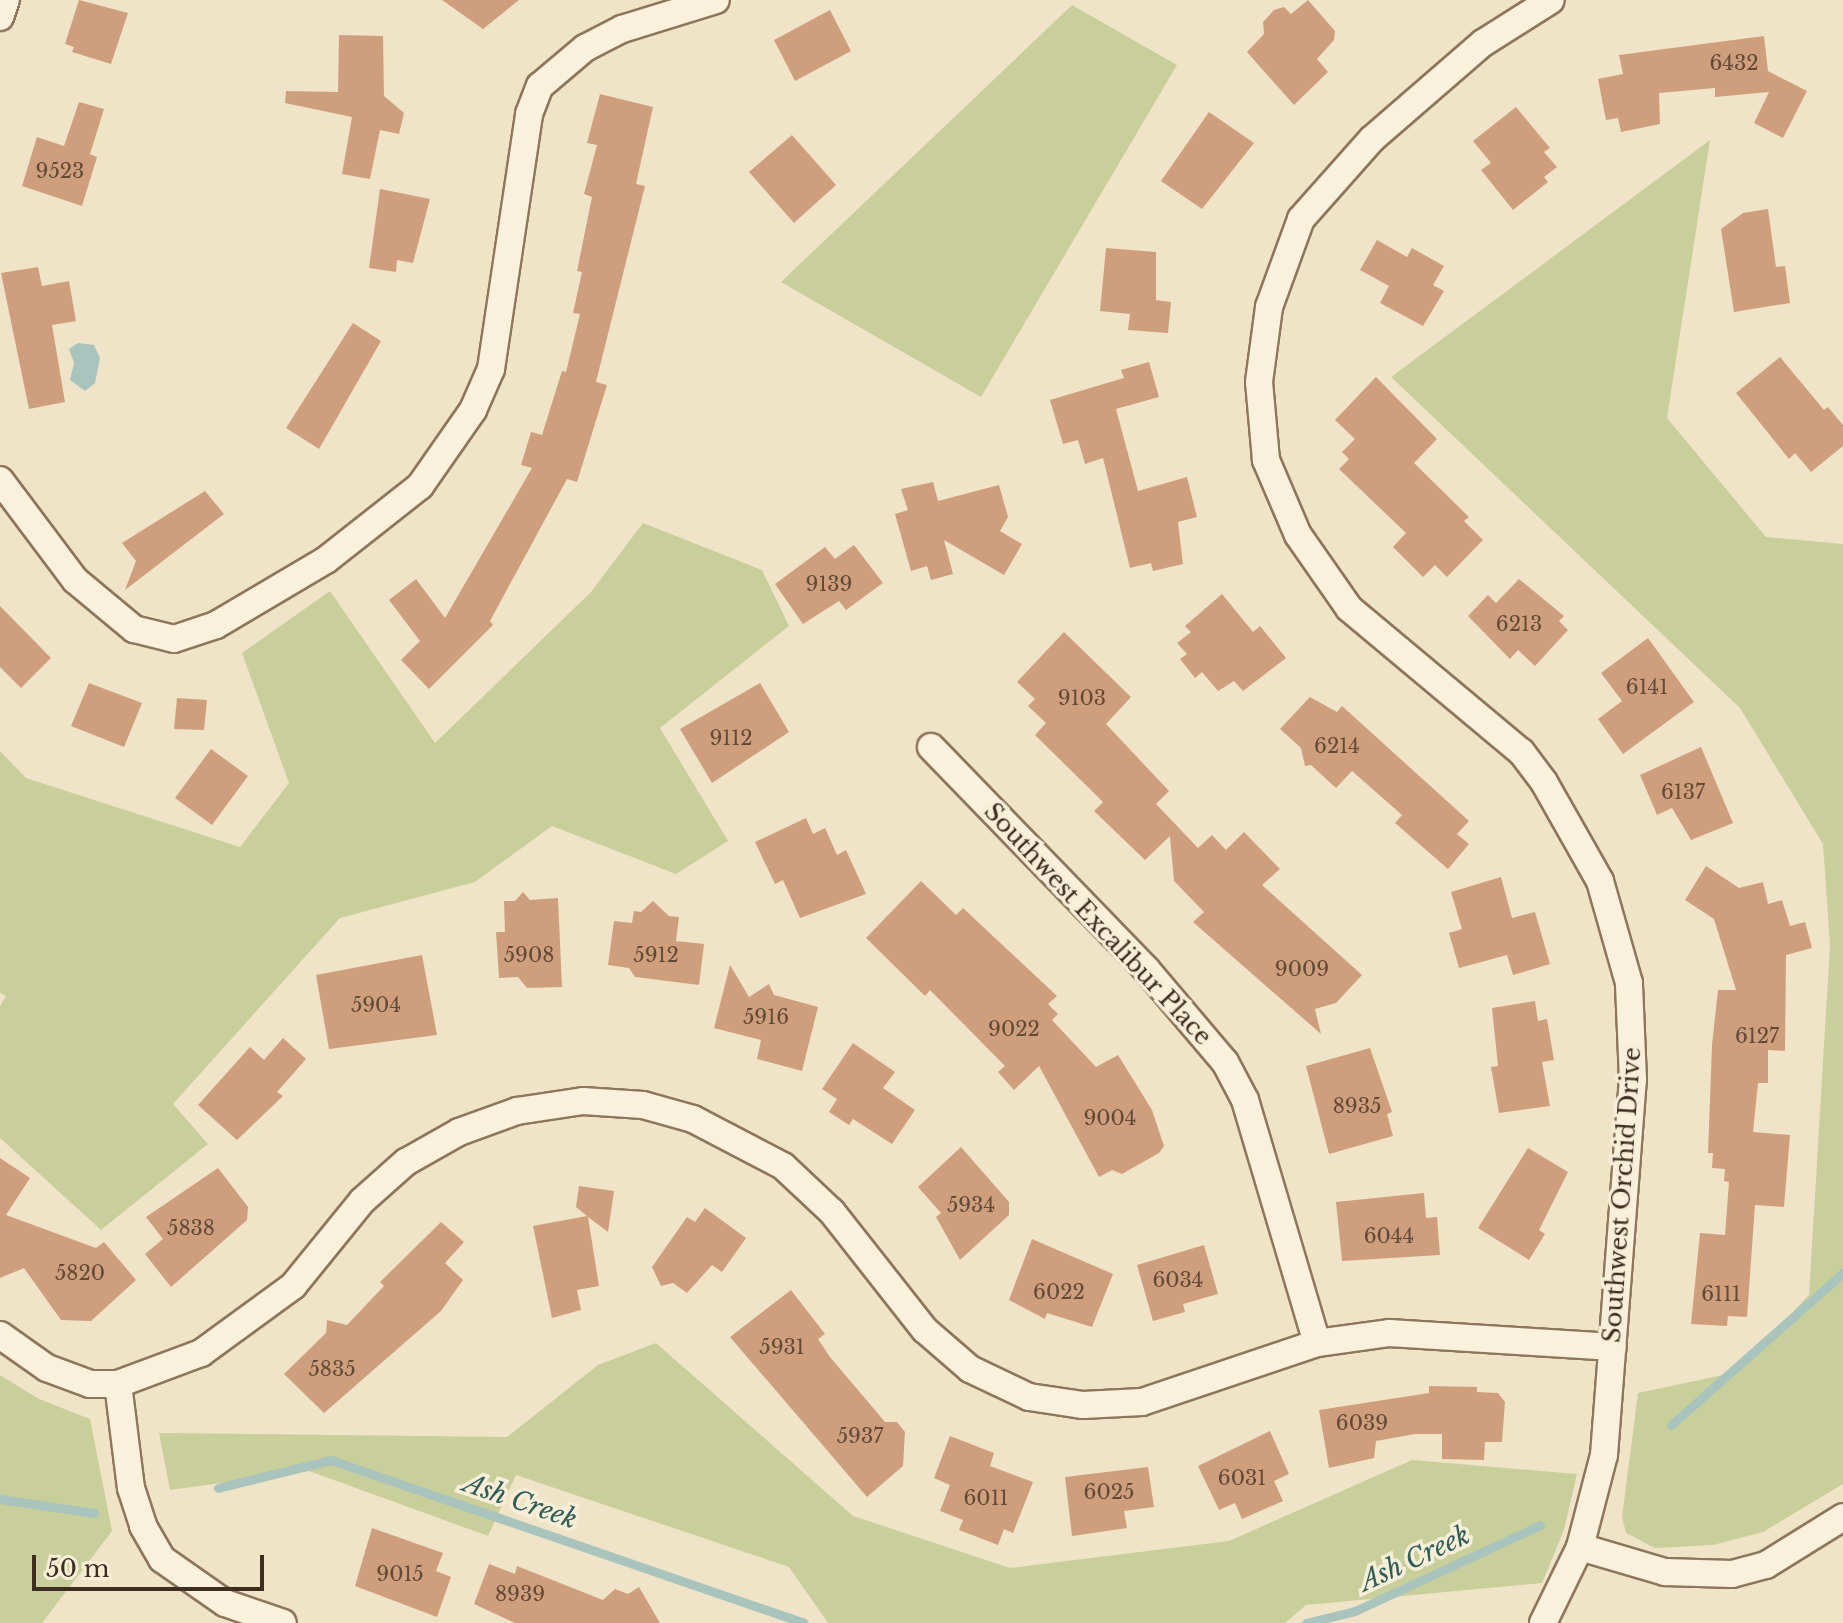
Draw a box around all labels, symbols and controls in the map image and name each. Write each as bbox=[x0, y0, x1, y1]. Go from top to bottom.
house number: 6432 bbox=[1709, 51, 1759, 75]
house number: 9523 bbox=[36, 159, 84, 183]
house number: 9139 bbox=[806, 572, 852, 596]
house number: 6213 bbox=[1496, 612, 1542, 636]
house number: 6141 bbox=[1626, 675, 1668, 699]
house number: 9103 bbox=[1058, 686, 1106, 710]
house number: 9112 bbox=[709, 726, 753, 750]
house number: 6214 bbox=[1314, 734, 1360, 758]
house number: 6137 bbox=[1661, 780, 1705, 804]
street label: Southwest Excalibur Place bbox=[978, 797, 1218, 1051]
house number: 5908 bbox=[504, 943, 554, 967]
house number: 5912 bbox=[633, 943, 679, 967]
house number: 9009 bbox=[1275, 957, 1329, 981]
house number: 5904 bbox=[351, 993, 401, 1017]
house number: 5916 bbox=[743, 1005, 789, 1029]
house number: 9022 bbox=[988, 1017, 1040, 1041]
house number: 6127 bbox=[1735, 1024, 1779, 1048]
street label: Southwest Orchid Drive bbox=[1597, 1046, 1647, 1344]
house number: 8935 bbox=[1333, 1094, 1381, 1118]
house number: 9004 bbox=[1083, 1106, 1137, 1130]
house number: 5934 bbox=[947, 1193, 995, 1217]
house number: 5838 bbox=[167, 1216, 215, 1240]
house number: 6044 bbox=[1364, 1224, 1414, 1248]
house number: 5820 bbox=[55, 1261, 105, 1285]
house number: 6034 bbox=[1152, 1268, 1204, 1292]
house number: 6022 bbox=[1033, 1280, 1085, 1304]
house number: 6111 bbox=[1701, 1282, 1741, 1306]
house number: 5931 bbox=[759, 1335, 805, 1359]
house number: 5835 bbox=[308, 1357, 356, 1381]
house number: 6039 bbox=[1336, 1411, 1388, 1435]
house number: 5937 bbox=[837, 1424, 883, 1448]
house number: 6031 bbox=[1218, 1466, 1266, 1490]
water label: Ash Creek bbox=[459, 1468, 581, 1536]
house number: 6025 bbox=[1084, 1480, 1134, 1504]
house number: 6011 bbox=[964, 1486, 1008, 1510]
water label: Ash Creek bbox=[1355, 1520, 1475, 1598]
scale bar bbox=[36, 1539, 268, 1589]
text: 50 m bbox=[46, 1554, 109, 1583]
house number: 9015 bbox=[376, 1562, 424, 1586]
house number: 8939 bbox=[495, 1582, 545, 1606]

